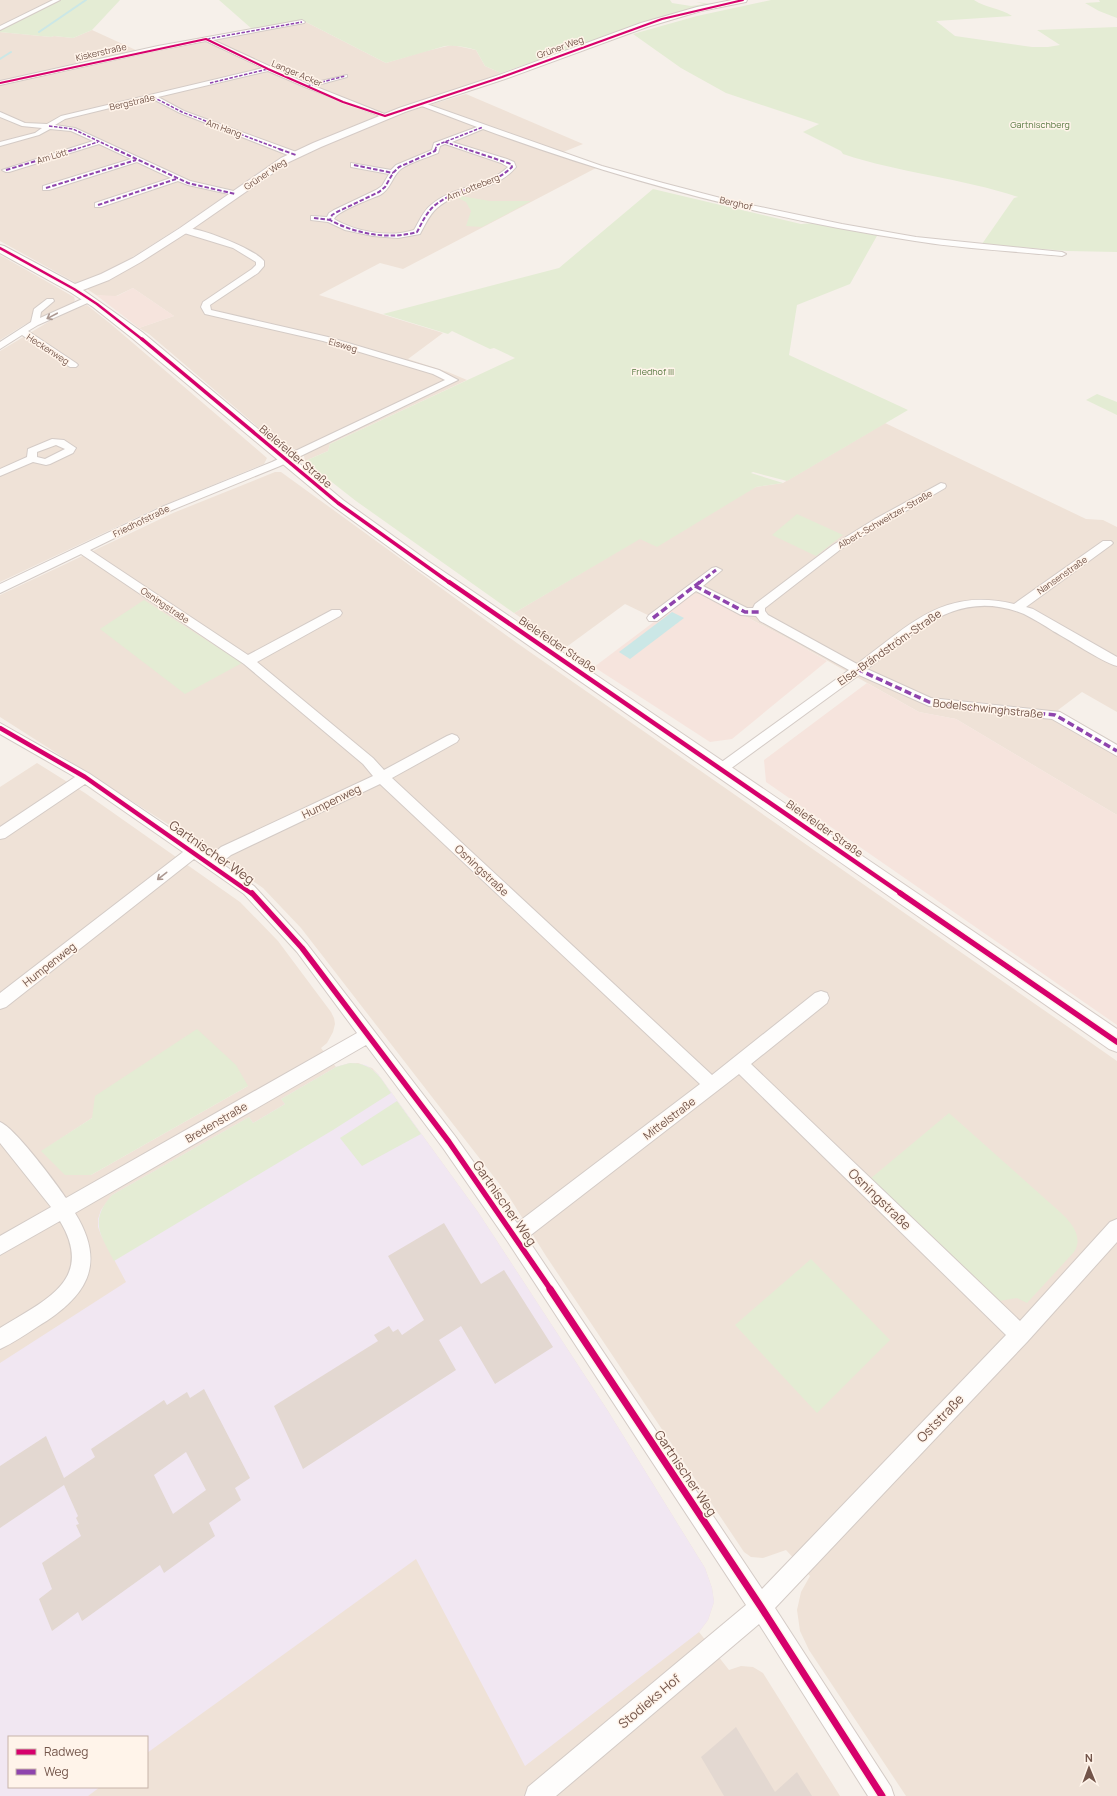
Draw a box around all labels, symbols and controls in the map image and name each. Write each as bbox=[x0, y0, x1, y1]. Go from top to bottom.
street label: Grüner Weg bbox=[535, 33, 585, 61]
street label: Kiskerstraße bbox=[74, 40, 128, 64]
street label: Langer Acker bbox=[270, 56, 325, 90]
street label: Bergstraße bbox=[108, 90, 156, 114]
street label: Am Hang bbox=[204, 116, 244, 140]
park label: Gartnischberg bbox=[1010, 118, 1070, 131]
street label: Am Lött bbox=[35, 145, 69, 167]
street label: Grüner Weg bbox=[241, 155, 289, 193]
street label: Am Lotteberg bbox=[445, 170, 501, 204]
street label: Berghof bbox=[718, 193, 754, 213]
one-way arrow bbox=[46, 313, 58, 320]
street label: Heckenweg bbox=[24, 330, 72, 368]
street label: Eisweg bbox=[327, 335, 359, 355]
park label: Friedhof III bbox=[632, 365, 674, 378]
street label: Bielefelder Straße bbox=[256, 421, 336, 491]
street label: Albert-Schweitzer-Straße bbox=[835, 487, 935, 551]
street label: Friedhofstraße bbox=[111, 502, 171, 540]
street label: Nansenstraße bbox=[1034, 553, 1090, 597]
street label: Osningstraße bbox=[138, 584, 192, 626]
street label: Elsa-Brändström-Straße bbox=[834, 605, 944, 689]
street label: Bielefelder Straße bbox=[516, 612, 600, 676]
street label: Bodelschwinghstraße bbox=[932, 695, 1044, 721]
street label: Humpenweg bbox=[299, 780, 363, 822]
street label: Bielefelder Straße bbox=[784, 796, 867, 860]
street label: Gartnischer Weg bbox=[166, 816, 258, 888]
street label: Osningstraße bbox=[452, 841, 513, 899]
one-way arrow bbox=[157, 872, 168, 880]
street label: Humpenweg bbox=[19, 938, 79, 990]
street label: Mittelstraße bbox=[640, 1093, 699, 1143]
street label: Bredenstraße bbox=[182, 1098, 250, 1146]
street label: Gartnischer Weg bbox=[469, 1157, 541, 1249]
street label: Osningstraße bbox=[844, 1164, 916, 1234]
street label: Oststraße bbox=[913, 1390, 968, 1446]
street label: Gartnischer Weg bbox=[650, 1426, 722, 1520]
street label: Stodieks Hof bbox=[614, 1669, 684, 1732]
legend bbox=[8, 1736, 148, 1788]
text: Radweg bbox=[44, 1743, 88, 1760]
north arrow bbox=[1069, 1748, 1109, 1788]
text: N bbox=[1085, 1750, 1093, 1765]
text: Weg bbox=[44, 1763, 69, 1780]

